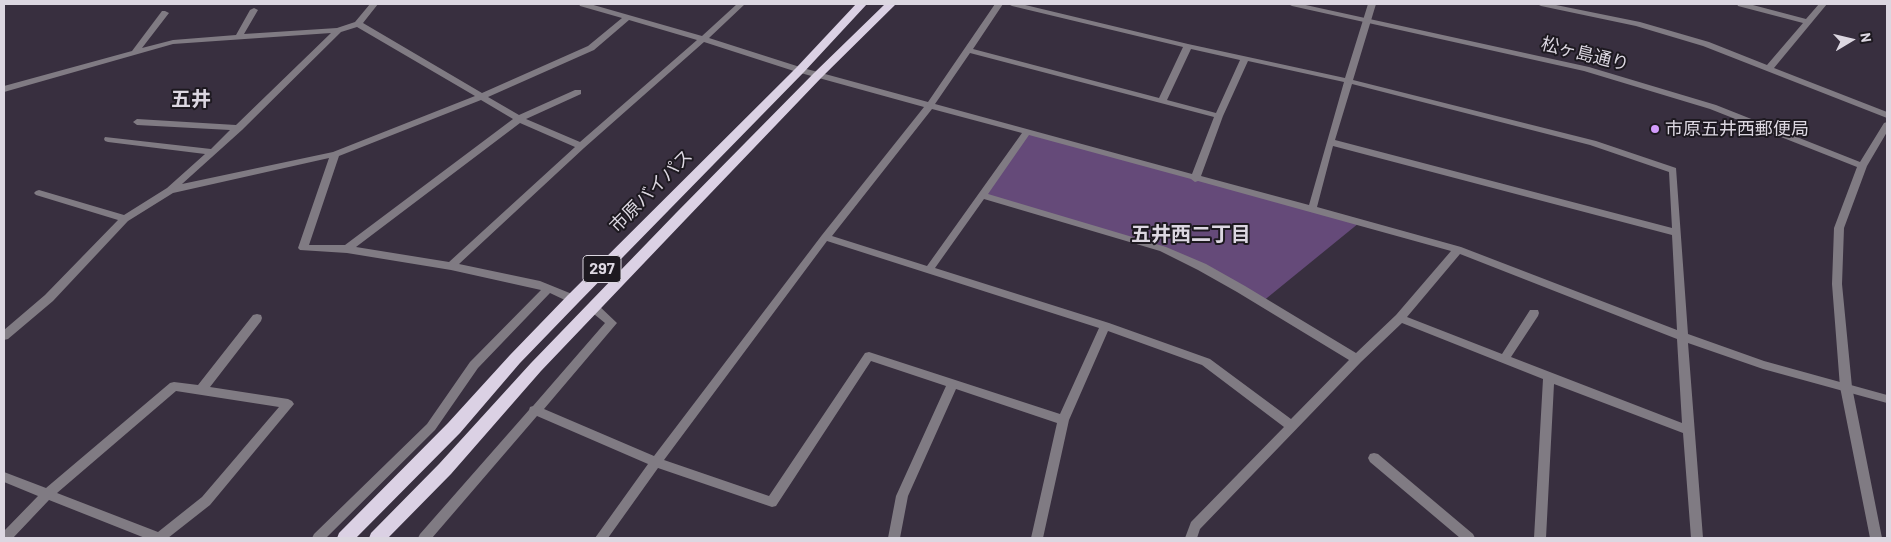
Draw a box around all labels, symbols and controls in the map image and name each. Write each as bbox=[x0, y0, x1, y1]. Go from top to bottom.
north arrow bbox=[1826, 15, 1876, 65]
text: N bbox=[1857, 32, 1875, 44]
street label: 松ヶ島通り bbox=[1539, 33, 1631, 75]
district label: 五井 bbox=[171, 87, 211, 111]
place label: 市原五井西郵便局 bbox=[1665, 118, 1809, 140]
marker: 市原五井西郵便局 bbox=[1649, 123, 1661, 135]
street label: 市原バイパス bbox=[605, 145, 697, 237]
district label: 五井西二丁目 bbox=[1131, 222, 1251, 246]
road number: 297 bbox=[583, 255, 621, 282]

